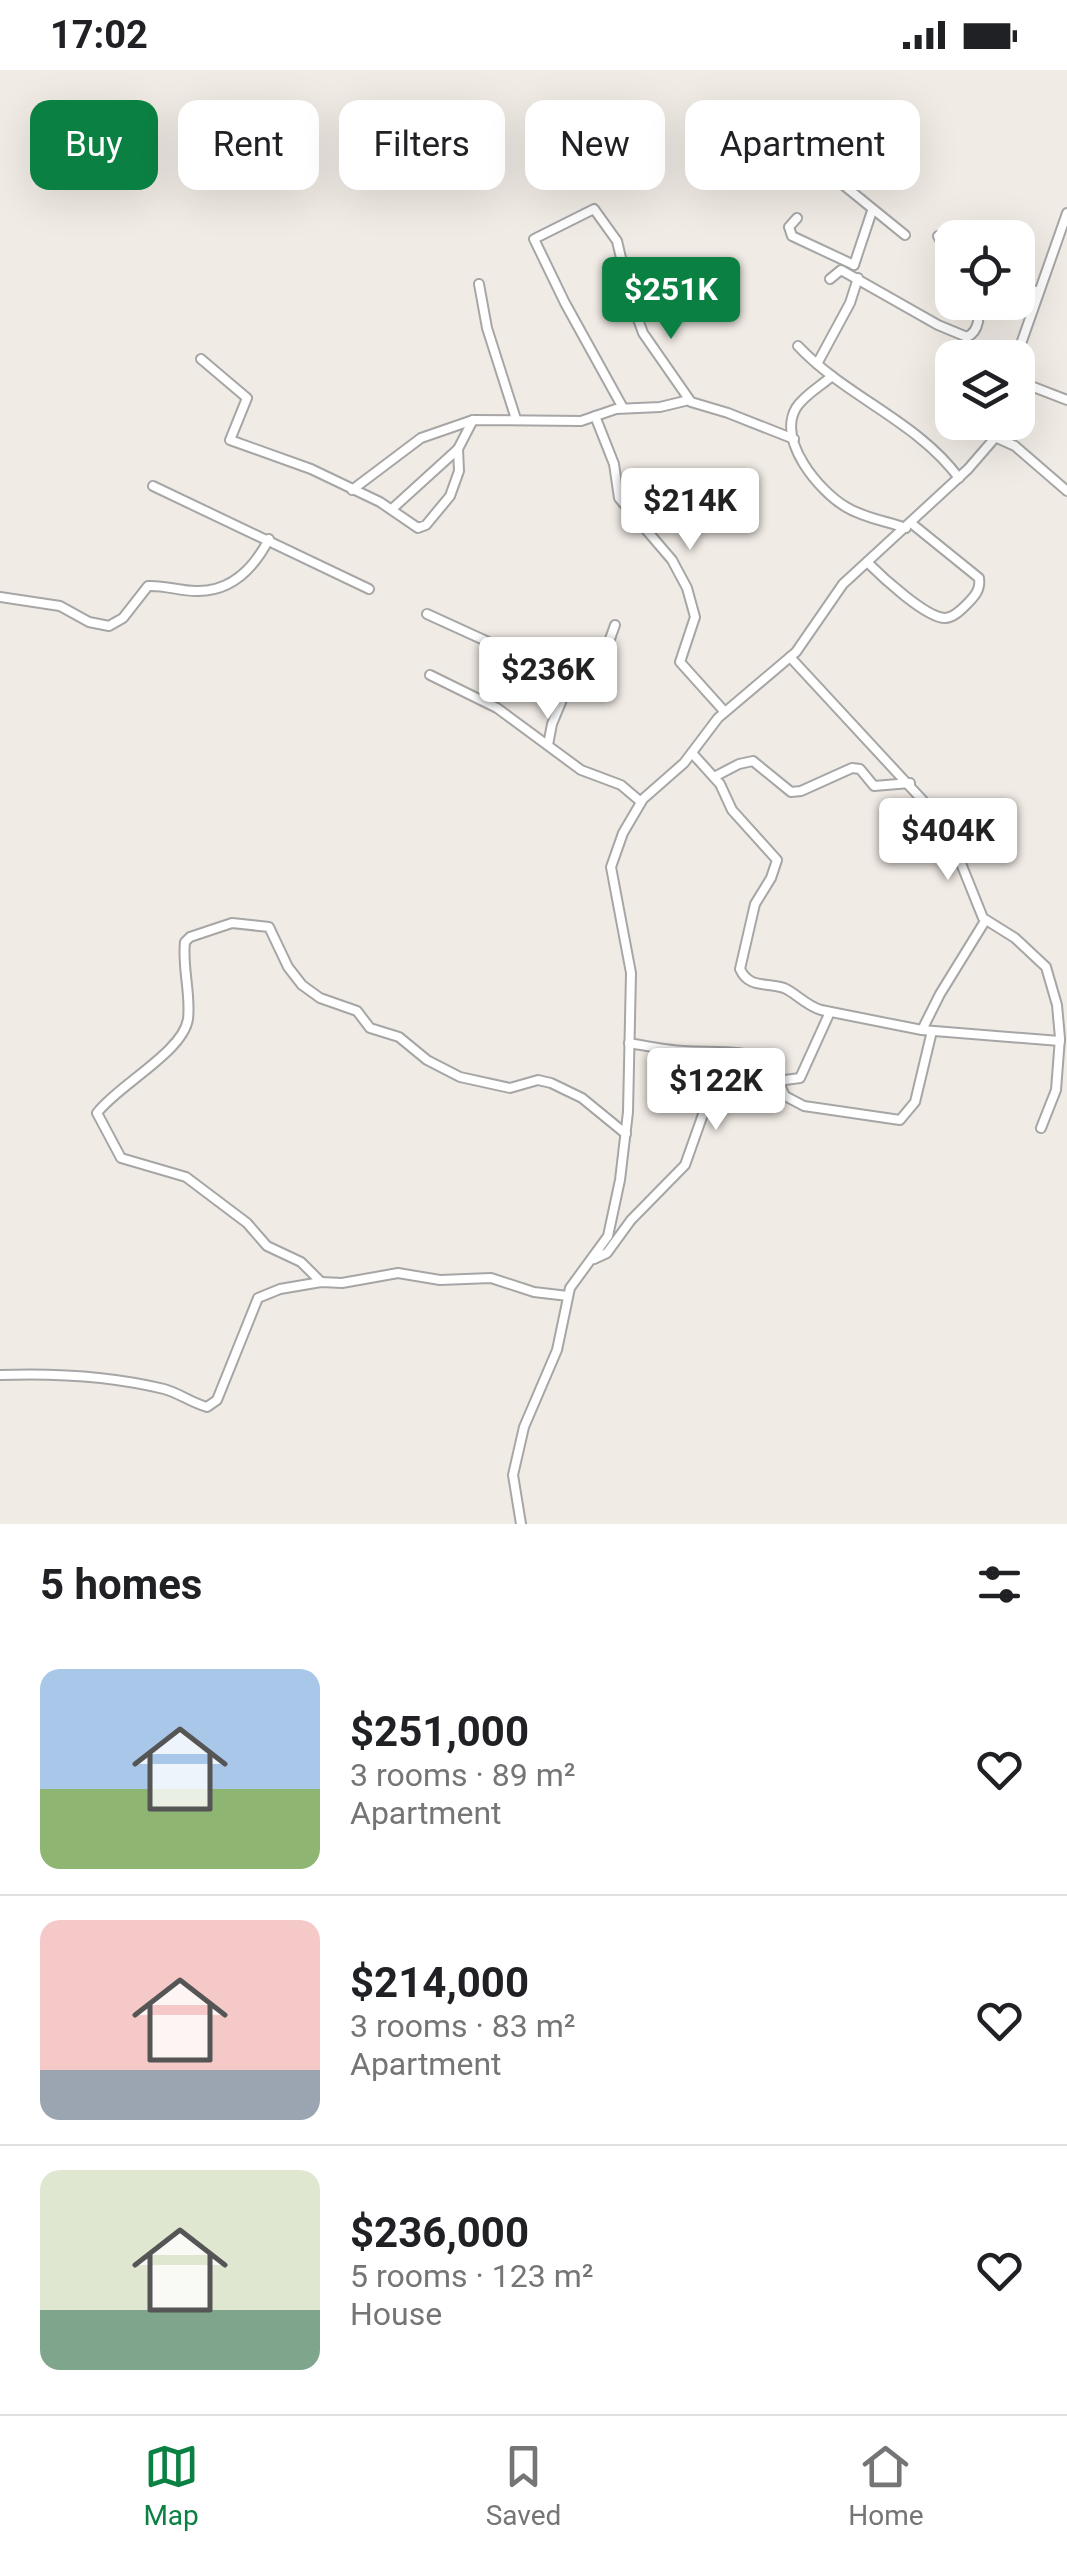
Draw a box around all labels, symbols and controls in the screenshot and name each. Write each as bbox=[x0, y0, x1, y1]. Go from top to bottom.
text: 17:02 bbox=[50, 13, 148, 57]
chip: Buy bbox=[30, 100, 158, 190]
chip: Rent bbox=[178, 100, 319, 190]
chip: Filters bbox=[339, 100, 505, 190]
chip: New bbox=[525, 100, 665, 190]
chip: Apartment bbox=[685, 100, 920, 190]
map controls bbox=[935, 220, 1035, 440]
button: locate bbox=[935, 220, 1035, 320]
pin: $251K bbox=[601, 257, 741, 342]
text: $251K bbox=[624, 270, 718, 308]
button: layers bbox=[935, 340, 1035, 440]
pin: $214K bbox=[620, 468, 760, 553]
text: $214K bbox=[643, 481, 737, 519]
pin: $236K bbox=[478, 637, 618, 722]
text: $236K bbox=[501, 650, 595, 688]
pin: $404K bbox=[878, 798, 1018, 883]
text: $404K bbox=[901, 811, 995, 849]
pin: $122K bbox=[646, 1048, 786, 1133]
text: $122K bbox=[669, 1061, 763, 1099]
icon: filters bbox=[972, 1557, 1027, 1612]
text: 5 homes bbox=[40, 1560, 202, 1609]
text: $251,000 bbox=[350, 1707, 529, 1756]
icon: home bbox=[120, 1709, 240, 1829]
icon: heart bbox=[972, 1742, 1027, 1797]
text: 3 rooms · 89 m² bbox=[350, 1756, 575, 1794]
text: Apartment bbox=[350, 1794, 502, 1832]
text: $214,000 bbox=[350, 1958, 529, 2007]
icon: home bbox=[120, 1960, 240, 2080]
icon: heart bbox=[972, 1993, 1027, 2048]
text: 3 rooms · 83 m² bbox=[350, 2007, 575, 2045]
text: Apartment bbox=[350, 2045, 502, 2083]
text: $236,000 bbox=[350, 2208, 529, 2257]
icon: home bbox=[120, 2210, 240, 2330]
icon: heart bbox=[972, 2243, 1027, 2298]
text: 5 rooms · 123 m² bbox=[350, 2257, 593, 2295]
text: House bbox=[350, 2295, 442, 2333]
tab: Map bbox=[143, 2439, 199, 2532]
tab: Saved bbox=[486, 2439, 561, 2532]
tab: Home bbox=[848, 2439, 924, 2532]

